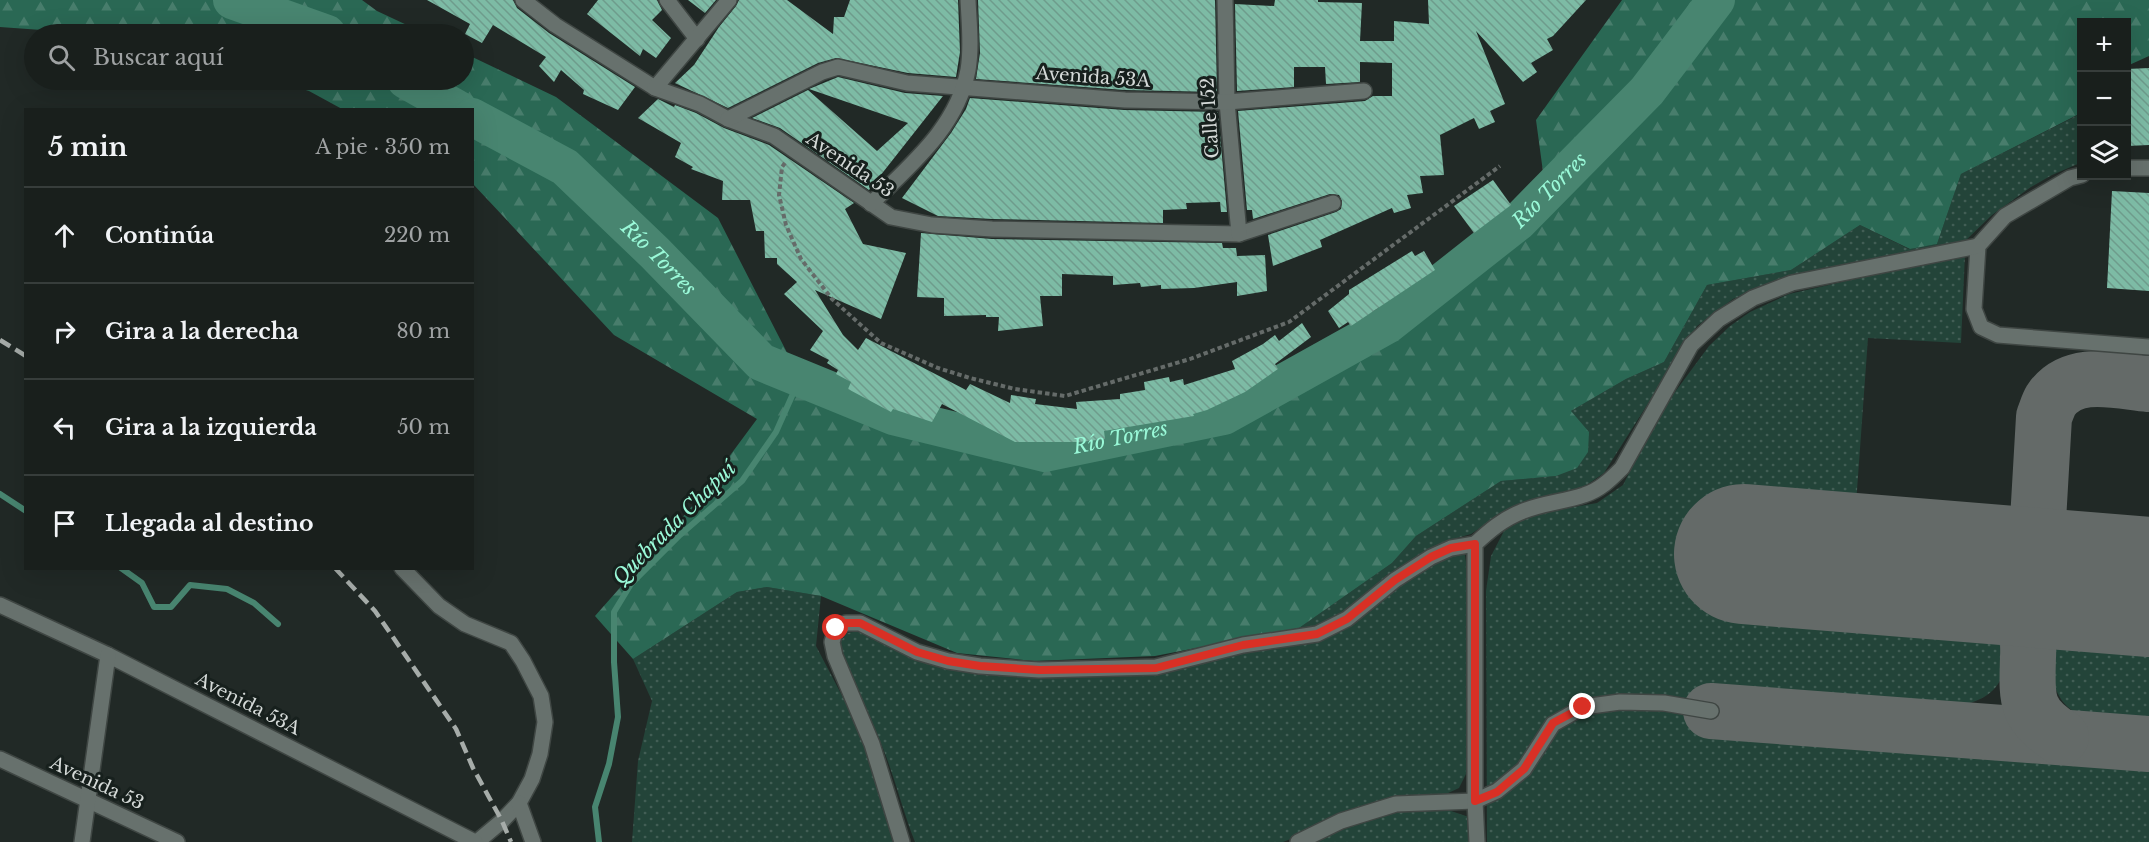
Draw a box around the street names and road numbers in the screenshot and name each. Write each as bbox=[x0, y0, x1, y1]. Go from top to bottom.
street label: Avenida 53A bbox=[1034, 62, 1152, 92]
street label: Calle 152 bbox=[1196, 77, 1224, 159]
street label: Avenida 53 bbox=[801, 127, 898, 202]
street label: Avenida 53A bbox=[191, 668, 305, 740]
street label: Avenida 53 bbox=[46, 751, 147, 814]

